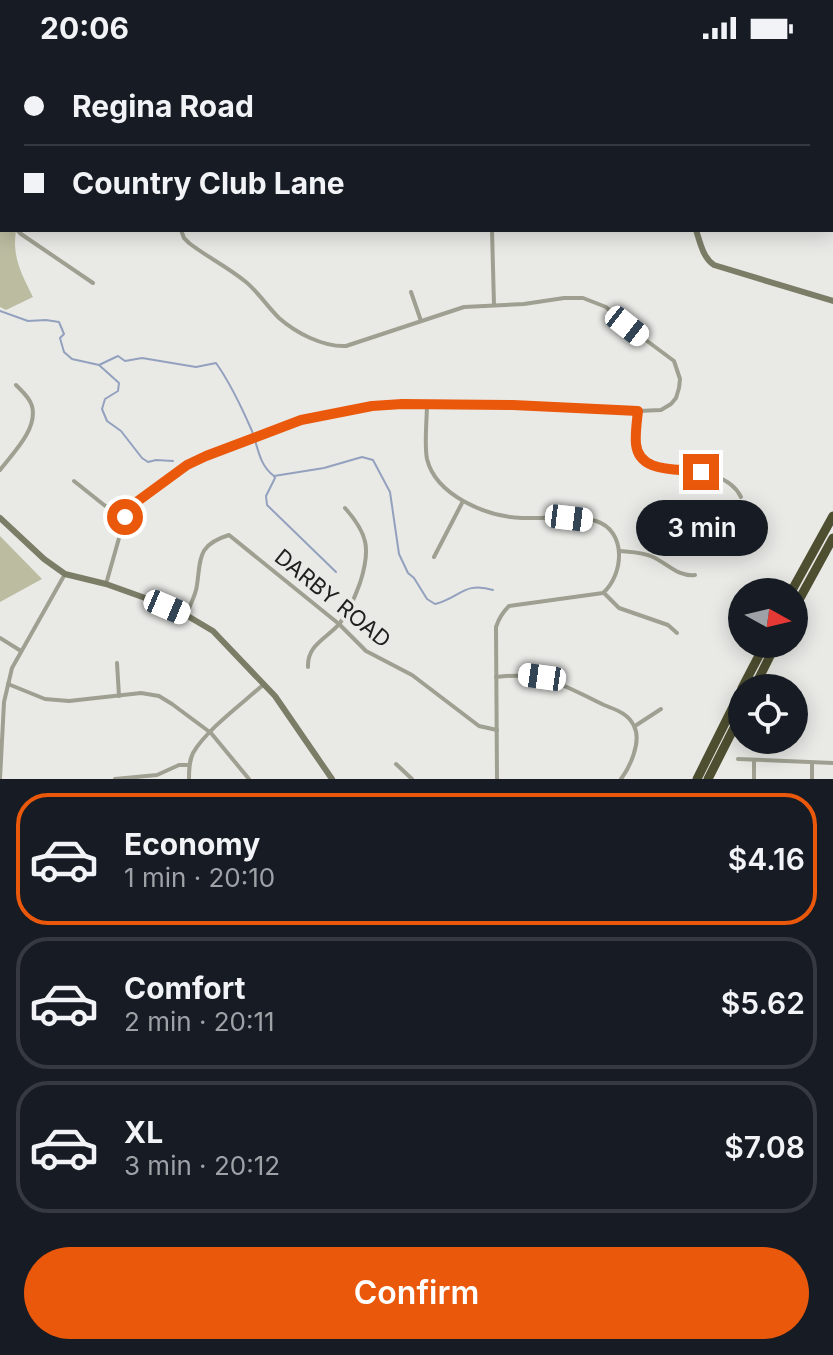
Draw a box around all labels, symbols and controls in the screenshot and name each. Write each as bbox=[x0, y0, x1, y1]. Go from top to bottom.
text: 20:06 bbox=[40, 10, 129, 46]
text: Regina Road bbox=[72, 88, 254, 124]
text: Country Club Lane bbox=[72, 165, 345, 201]
car bbox=[601, 302, 653, 350]
route end bbox=[683, 454, 719, 490]
route start bbox=[107, 499, 143, 535]
callout: 3 min bbox=[635, 500, 767, 556]
car bbox=[544, 503, 594, 533]
text: 3 min bbox=[667, 512, 737, 543]
street label: DARBY ROAD bbox=[270, 543, 396, 653]
north arrow bbox=[728, 578, 808, 658]
map controls bbox=[728, 578, 808, 754]
car bbox=[140, 587, 194, 627]
car bbox=[517, 662, 567, 692]
button: locate bbox=[728, 674, 808, 754]
icon: car bbox=[28, 823, 100, 895]
text: Economy bbox=[124, 826, 260, 862]
text: $4.16 bbox=[728, 841, 805, 877]
text: 1 min · 20:10 bbox=[124, 862, 275, 893]
icon: car bbox=[28, 967, 100, 1039]
text: Comfort bbox=[124, 970, 245, 1006]
text: $5.62 bbox=[721, 985, 805, 1021]
text: 2 min · 20:11 bbox=[124, 1006, 275, 1037]
icon: car bbox=[28, 1111, 100, 1183]
text: XL bbox=[124, 1114, 163, 1150]
text: $7.08 bbox=[724, 1129, 805, 1165]
text: 3 min · 20:12 bbox=[124, 1150, 280, 1181]
button: Confirm bbox=[24, 1247, 809, 1339]

